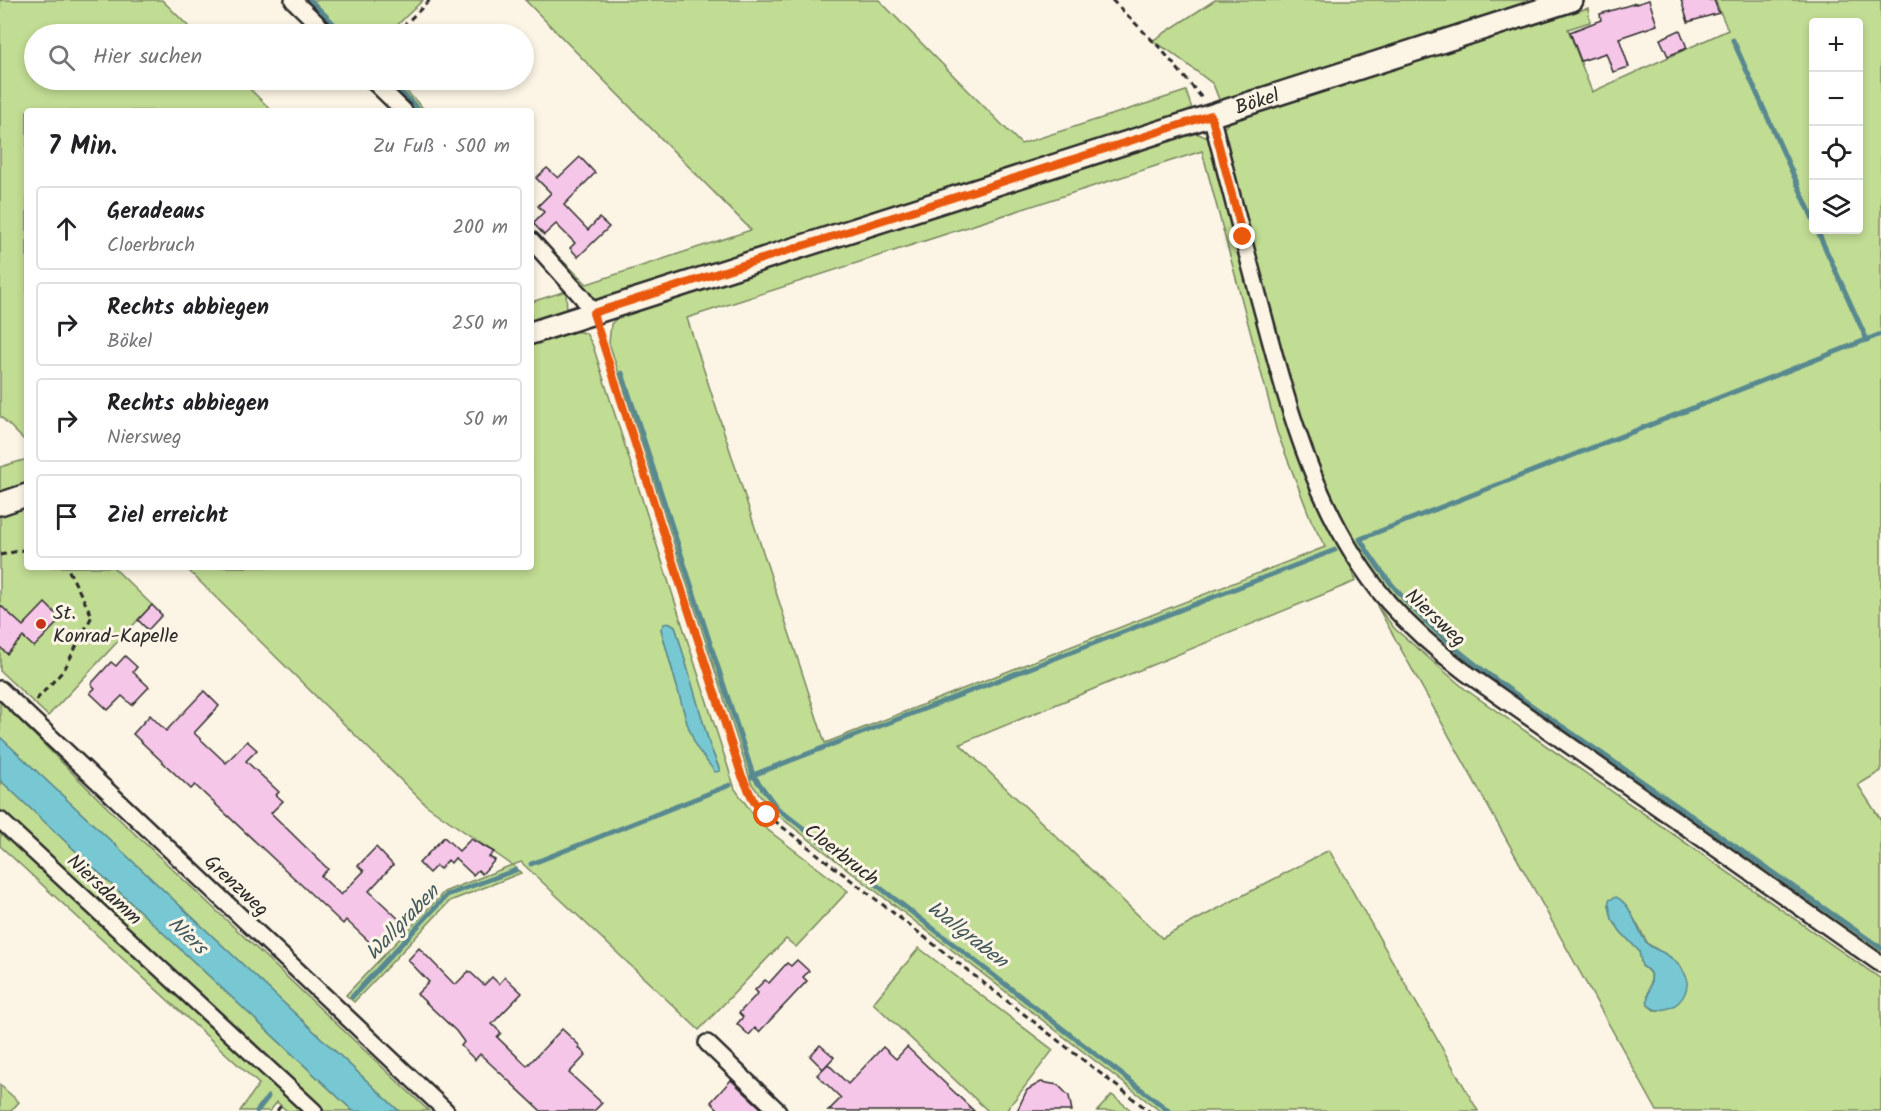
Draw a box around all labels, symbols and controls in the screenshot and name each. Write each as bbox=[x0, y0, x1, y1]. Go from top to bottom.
map controls bbox=[1809, 18, 1863, 234]
button: + bbox=[1809, 18, 1863, 72]
search box bbox=[24, 24, 534, 90]
text: Hier suchen bbox=[93, 40, 202, 75]
icon: search bbox=[45, 41, 78, 74]
button: − bbox=[1809, 72, 1863, 126]
street label: Bökel bbox=[1231, 81, 1284, 125]
text: 7 Min. bbox=[48, 126, 117, 168]
button: locate bbox=[1809, 126, 1863, 180]
text: Zu Fuß · 500 m bbox=[373, 131, 510, 163]
button: layers bbox=[1809, 180, 1863, 234]
text: Geradeaus bbox=[107, 195, 205, 230]
icon: ahead bbox=[50, 212, 83, 245]
text: 200 m bbox=[452, 212, 508, 244]
route end bbox=[1229, 223, 1255, 249]
text: Cloerbruch bbox=[107, 230, 195, 262]
text: Rechts abbiegen bbox=[107, 291, 269, 326]
icon: right bbox=[50, 308, 83, 341]
text: 250 m bbox=[452, 308, 508, 340]
text: Bökel bbox=[107, 326, 152, 358]
text: Rechts abbiegen bbox=[107, 387, 269, 422]
icon: right bbox=[50, 404, 83, 437]
text: 50 m bbox=[463, 404, 508, 436]
text: Niersweg bbox=[107, 422, 181, 454]
text: Ziel erreicht bbox=[107, 499, 228, 534]
icon: arrive bbox=[50, 500, 83, 533]
street label: Niersweg bbox=[1397, 581, 1473, 656]
place label: St. Konrad-Kapelle bbox=[53, 598, 178, 653]
marker: St. Konrad-Kapelle bbox=[34, 617, 48, 631]
route start bbox=[753, 801, 779, 827]
street label: Cloerbruch bbox=[796, 816, 885, 895]
street label: Niersdamm bbox=[58, 847, 149, 934]
street label: Grenzweg bbox=[196, 848, 276, 925]
water label: Wallgraben bbox=[358, 876, 449, 969]
water label: Wallgraben bbox=[919, 893, 1016, 979]
water label: Niers bbox=[159, 909, 216, 965]

